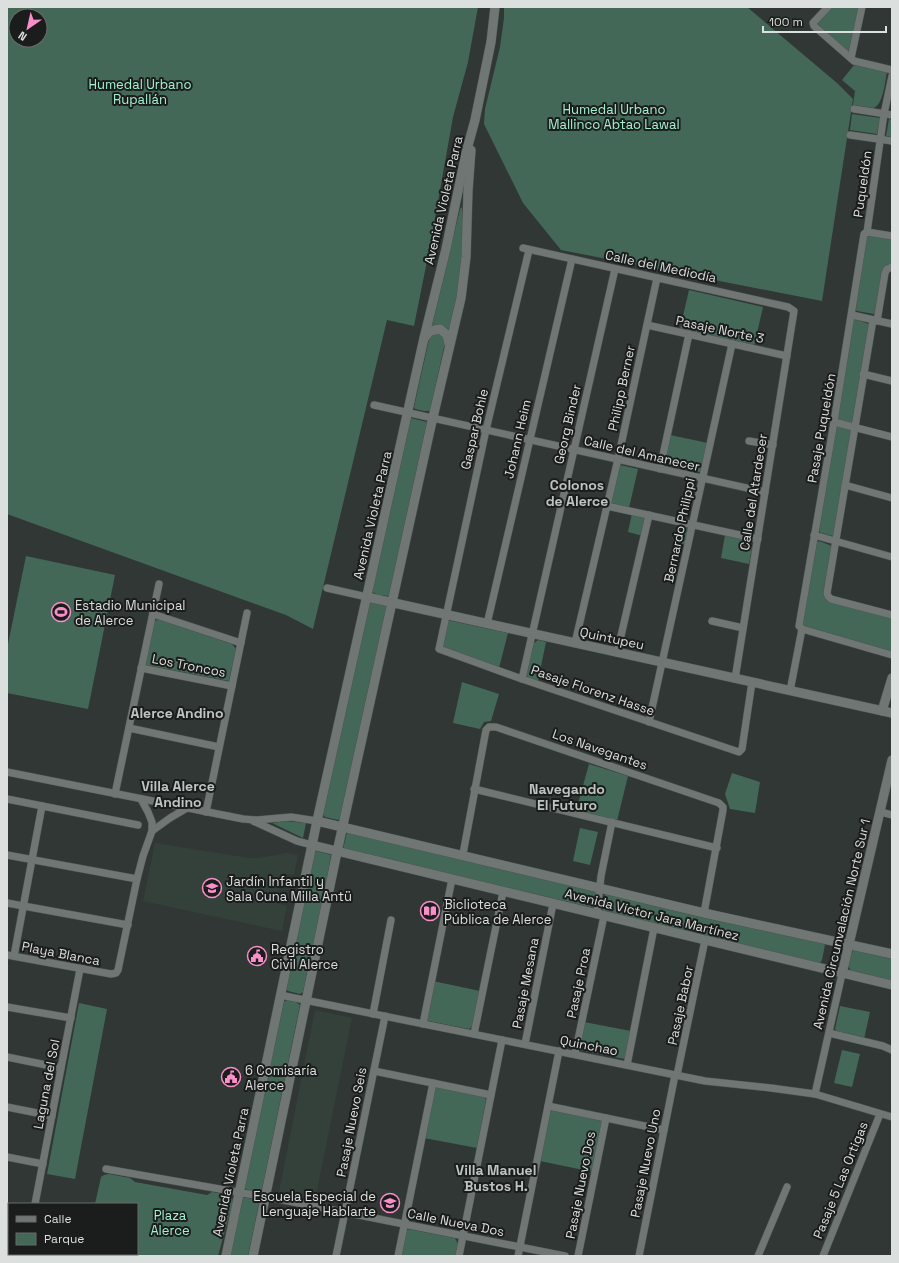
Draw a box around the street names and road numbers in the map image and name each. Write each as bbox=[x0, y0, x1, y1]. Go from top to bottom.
street label: Avenida Violeta Parra bbox=[420, 134, 467, 266]
street label: Puqueldón bbox=[849, 150, 876, 219]
street label: Calle del Mediodía bbox=[604, 246, 719, 287]
street label: Pasaje Norte 3 bbox=[674, 312, 766, 347]
street label: Philipp Berner bbox=[604, 344, 639, 433]
street label: Pasaje Puqueldón bbox=[803, 372, 839, 484]
street label: Georg Binder bbox=[550, 382, 585, 466]
street label: Gaspar Bohle bbox=[457, 387, 492, 471]
street label: Johann Heim bbox=[500, 398, 535, 480]
street label: Calle del Amanecer bbox=[582, 432, 702, 475]
street label: Calle del Atardecer bbox=[736, 432, 771, 552]
street label: Avenida Violeta Parra bbox=[349, 449, 396, 581]
street label: Bernardo Philippi bbox=[660, 476, 699, 584]
street label: Quintupeu bbox=[578, 623, 646, 654]
street label: Los Troncos bbox=[151, 650, 227, 681]
street label: Pasaje Florenz Hasse bbox=[529, 661, 657, 720]
street label: Los Navegantes bbox=[550, 725, 650, 774]
street label: Avenida Circunvalación Norte Sur 1 bbox=[809, 817, 874, 1031]
street label: Avenida Víctor Jara Martínez bbox=[563, 885, 741, 944]
street label: Pasaje Mesana bbox=[508, 936, 543, 1030]
street label: Playa Blanca bbox=[20, 938, 102, 970]
street label: Pasaje Proa bbox=[563, 946, 594, 1020]
street label: Pasaje Babor bbox=[664, 964, 697, 1046]
street label: Quinchao bbox=[558, 1032, 619, 1059]
street label: Laguna del Sol bbox=[29, 1038, 64, 1131]
street label: Pasaje Nuevo Seis bbox=[333, 1066, 370, 1178]
street label: Avenida Violeta Parra bbox=[209, 1106, 253, 1238]
street label: Pasaje Nuevo Uno bbox=[627, 1107, 664, 1219]
street label: Pasaje 5 Las Ortigas bbox=[809, 1119, 872, 1241]
street label: Pasaje Nuevo Dos bbox=[562, 1130, 599, 1240]
street label: Calle Nueva Dos bbox=[406, 1205, 506, 1240]

